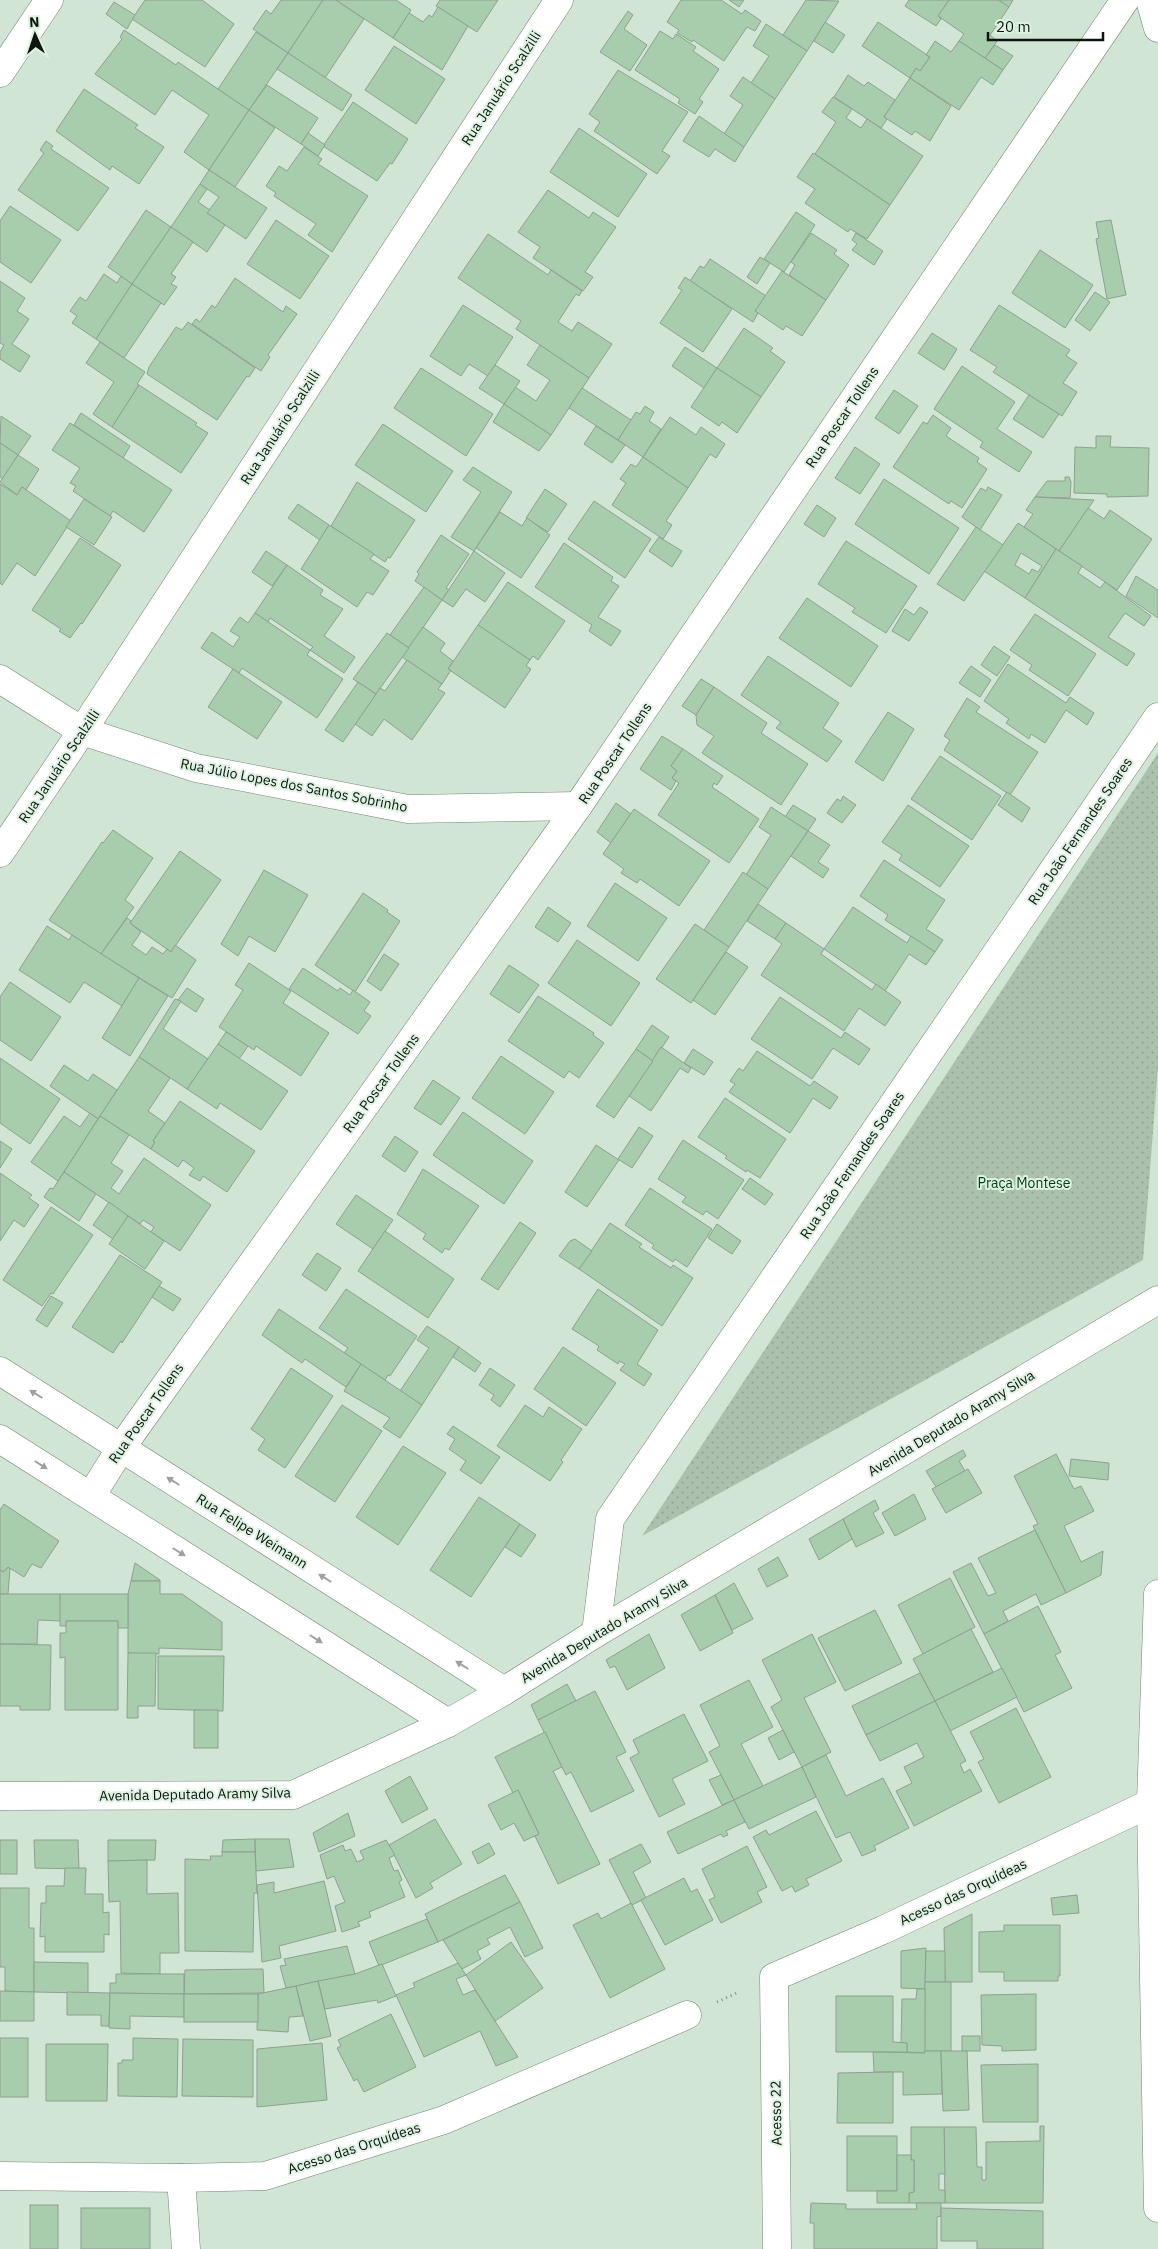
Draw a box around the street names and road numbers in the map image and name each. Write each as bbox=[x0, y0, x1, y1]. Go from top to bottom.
street label: Rua Januário Scalzilli bbox=[457, 27, 545, 149]
street label: Rua Poscar Tollens bbox=[801, 363, 883, 471]
street label: Rua Januário Scalzilli bbox=[236, 366, 324, 488]
street label: Rua Poscar Tollens bbox=[574, 699, 656, 807]
street label: Rua Januário Scalzilli bbox=[14, 706, 104, 826]
street label: Rua Júlio Lopes dos Santos Sobrinho bbox=[179, 754, 409, 816]
street label: Rua João Fernandes Soares bbox=[1024, 754, 1136, 908]
street label: Rua Poscar Tollens bbox=[339, 1030, 423, 1136]
street label: Rua João Fernandes Soares bbox=[796, 1088, 908, 1242]
street label: Rua Poscar Tollens bbox=[105, 1359, 187, 1467]
street label: Avenida Deputado Aramy Silva bbox=[864, 1366, 1038, 1480]
street label: Rua Felipe Weimann bbox=[193, 1489, 311, 1573]
street label: Avenida Deputado Aramy Silva bbox=[517, 1573, 691, 1687]
street label: Avenida Deputado Aramy Silva bbox=[99, 1783, 292, 1805]
street label: Acesso das Orquídeas bbox=[896, 1854, 1030, 1929]
street label: Acesso 22 bbox=[766, 2080, 786, 2146]
street label: Acesso das Orquídeas bbox=[285, 2118, 423, 2178]

